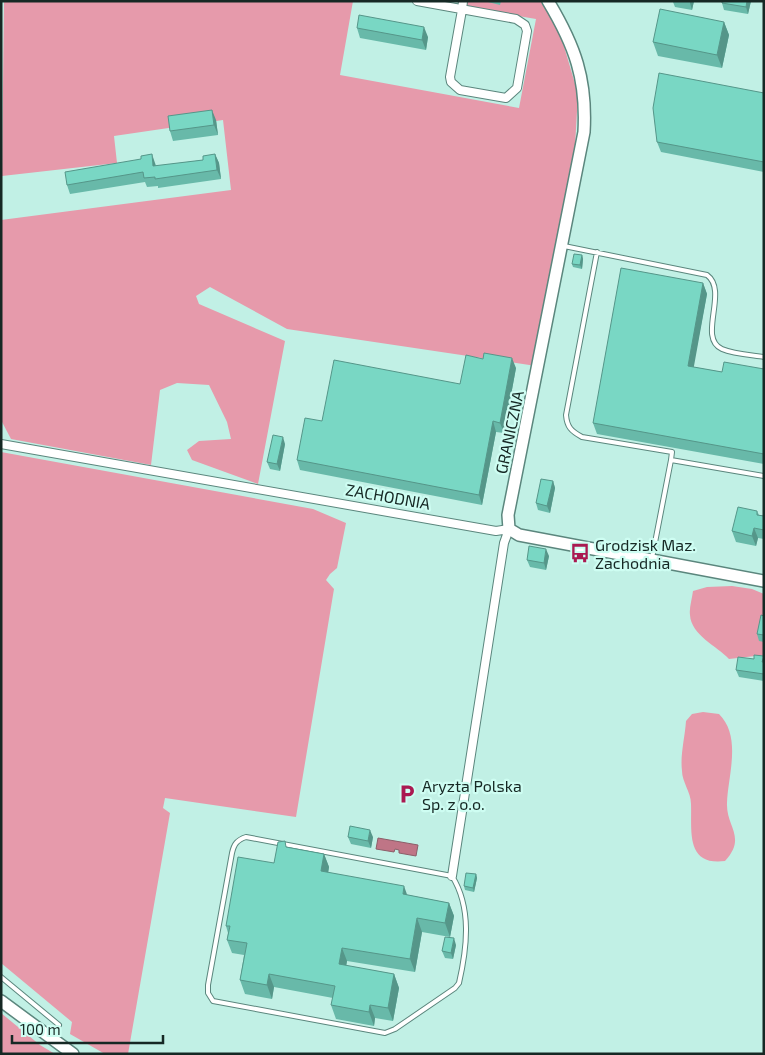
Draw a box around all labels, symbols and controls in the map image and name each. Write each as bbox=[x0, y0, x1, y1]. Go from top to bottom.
street label: GRANICZNA bbox=[491, 389, 527, 475]
street label: ZACHODNIA bbox=[344, 479, 432, 513]
place label: Grodzisk Maz. Zachodnia bbox=[595, 535, 696, 572]
bus stop icon: Grodzisk Maz. Zachodnia bbox=[569, 542, 591, 564]
place label: Aryzta Polska Sp. z o.o. bbox=[422, 776, 522, 813]
parking icon: Aryzta Polska Sp. z o.o. bbox=[396, 783, 418, 805]
scale bar bbox=[12, 1012, 164, 1044]
text: 100 m bbox=[20, 1020, 61, 1038]

